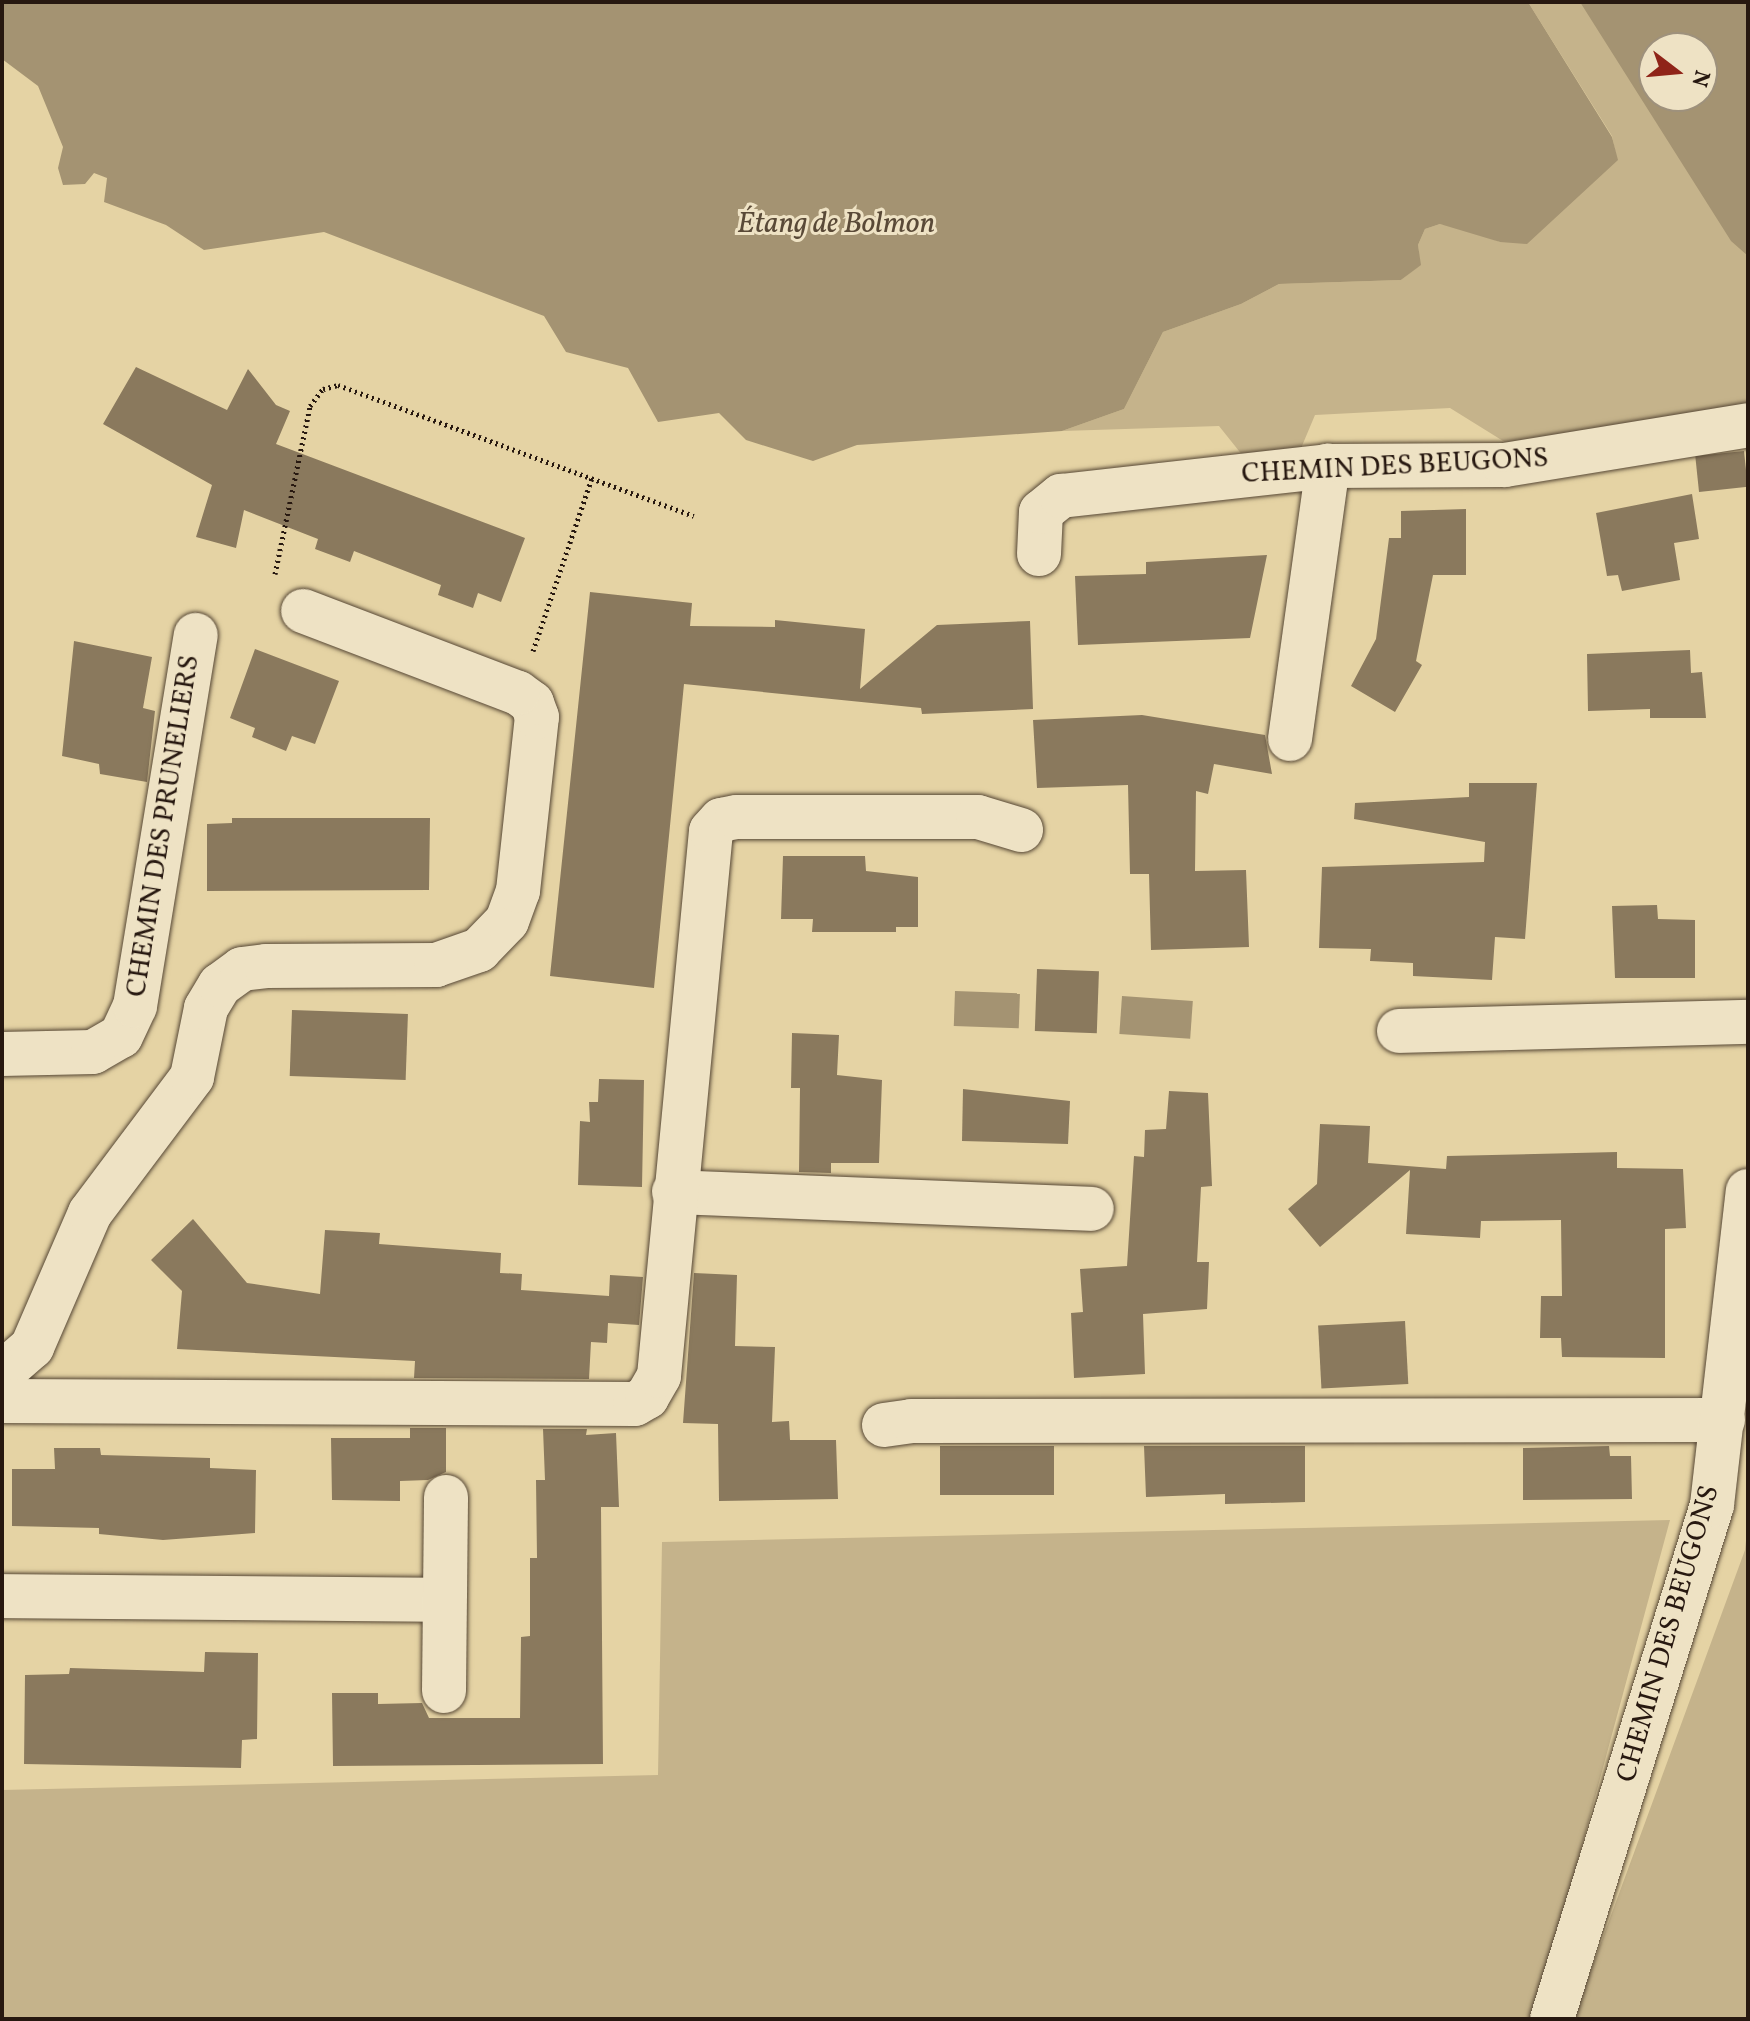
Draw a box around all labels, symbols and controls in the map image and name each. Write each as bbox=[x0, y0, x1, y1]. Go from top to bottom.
north arrow bbox=[1638, 32, 1718, 112]
text: N bbox=[1683, 66, 1717, 90]
water label: Étang de Bolmon bbox=[737, 206, 935, 242]
street label: CHEMIN DES BEUGONS bbox=[1241, 442, 1549, 492]
street label: CHEMIN DES PRUNELIERS bbox=[120, 653, 208, 999]
street label: CHEMIN DES BEUGONS bbox=[1611, 1482, 1727, 1786]

